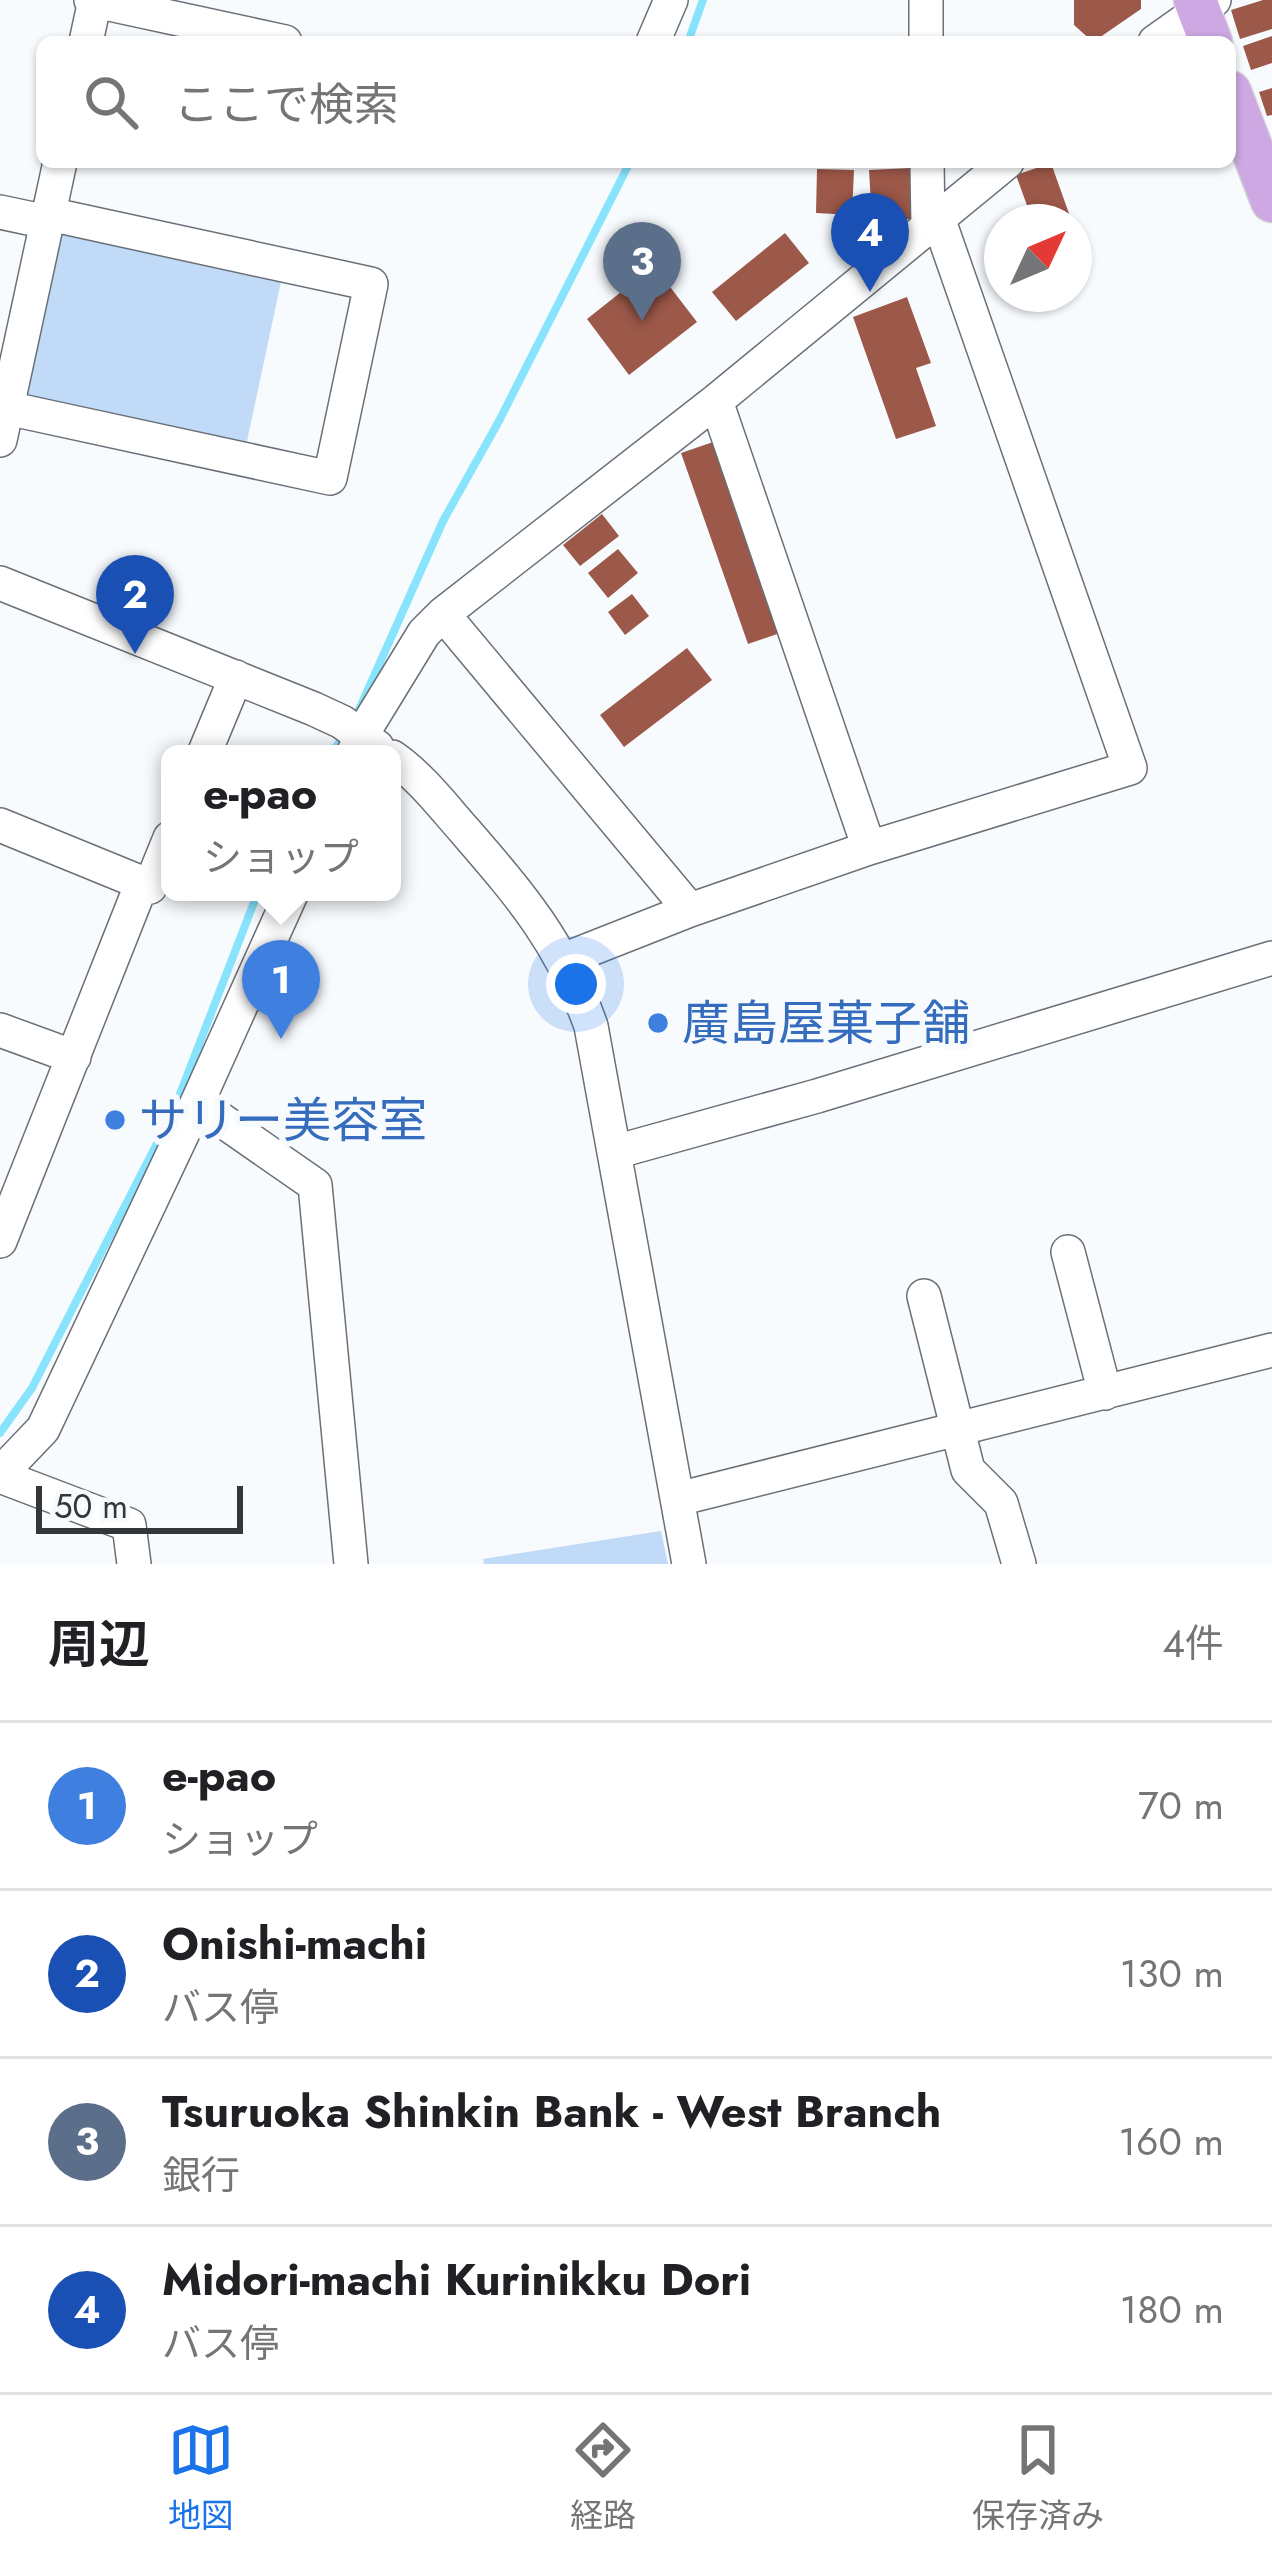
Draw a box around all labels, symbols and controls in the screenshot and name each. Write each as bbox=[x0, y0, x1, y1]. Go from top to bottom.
search box bbox=[36, 36, 1236, 168]
icon: search bbox=[78, 69, 144, 135]
text: ここで検索 bbox=[174, 72, 399, 137]
pin: 4 bbox=[831, 193, 909, 292]
north arrow bbox=[984, 204, 1092, 312]
pin: 3 bbox=[603, 222, 681, 321]
pin: 2 bbox=[96, 555, 174, 654]
popup bbox=[161, 745, 401, 901]
text: e-pao bbox=[203, 761, 317, 826]
text: ショップ bbox=[203, 829, 359, 886]
pin: 1 bbox=[242, 940, 320, 1039]
your location bbox=[546, 954, 606, 1014]
place label: 廣島屋菓子舗 bbox=[682, 989, 970, 1058]
marker: 廣島屋菓子舗 bbox=[645, 1010, 671, 1036]
place label: サリー美容室 bbox=[139, 1086, 427, 1155]
marker: サリー美容室 bbox=[102, 1107, 128, 1133]
scale bar bbox=[36, 1480, 243, 1533]
text: 50 m bbox=[54, 1483, 128, 1530]
text: 周辺 bbox=[48, 1607, 150, 1681]
text: 4件 bbox=[1162, 1615, 1224, 1672]
text: e-pao bbox=[162, 1743, 276, 1808]
text: 1 bbox=[77, 1777, 97, 1834]
text: 70 m bbox=[1138, 1777, 1224, 1834]
text: ショップ bbox=[162, 1811, 318, 1868]
text: Onishi-machi bbox=[162, 1911, 427, 1976]
text: 2 bbox=[74, 1945, 100, 2002]
text: 130 m bbox=[1120, 1945, 1224, 2002]
text: バス停 bbox=[162, 1979, 279, 2036]
text: Tsuruoka Shinkin Bank - West Branch bbox=[162, 2079, 941, 2144]
text: 3 bbox=[75, 2113, 99, 2170]
text: 160 m bbox=[1118, 2113, 1224, 2170]
text: 銀行 bbox=[162, 2147, 240, 2204]
text: Midori-machi Kurinikku Dori bbox=[162, 2247, 751, 2312]
text: 4 bbox=[73, 2281, 101, 2338]
text: 180 m bbox=[1120, 2281, 1224, 2338]
text: バス停 bbox=[162, 2315, 279, 2372]
tab: 地図 bbox=[168, 2417, 234, 2539]
tab: 経路 bbox=[570, 2417, 636, 2539]
tab: 保存済み bbox=[972, 2417, 1104, 2539]

